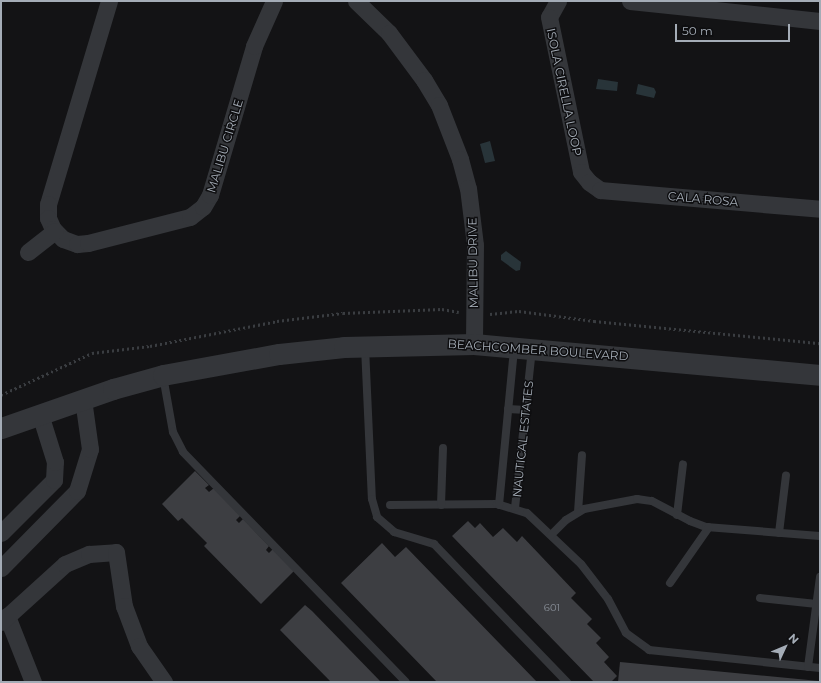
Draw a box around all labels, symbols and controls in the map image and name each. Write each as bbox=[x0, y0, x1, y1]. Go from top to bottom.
scale bar bbox=[677, 16, 792, 42]
text: 50 m bbox=[682, 23, 713, 38]
street label: ISOLA CIRELLA LOOP bbox=[543, 27, 585, 157]
street label: MALIBU CIRCLE bbox=[204, 98, 246, 194]
street label: CALA ROSA bbox=[667, 189, 739, 209]
street label: MALIBU DRIVE bbox=[465, 218, 481, 308]
street label: BEACHCOMBER BOULEVARD bbox=[447, 337, 629, 363]
street label: NAUTICAL ESTATES bbox=[510, 380, 536, 498]
house number: 601 bbox=[544, 602, 560, 614]
north arrow bbox=[765, 627, 805, 667]
text: N bbox=[786, 631, 802, 647]

